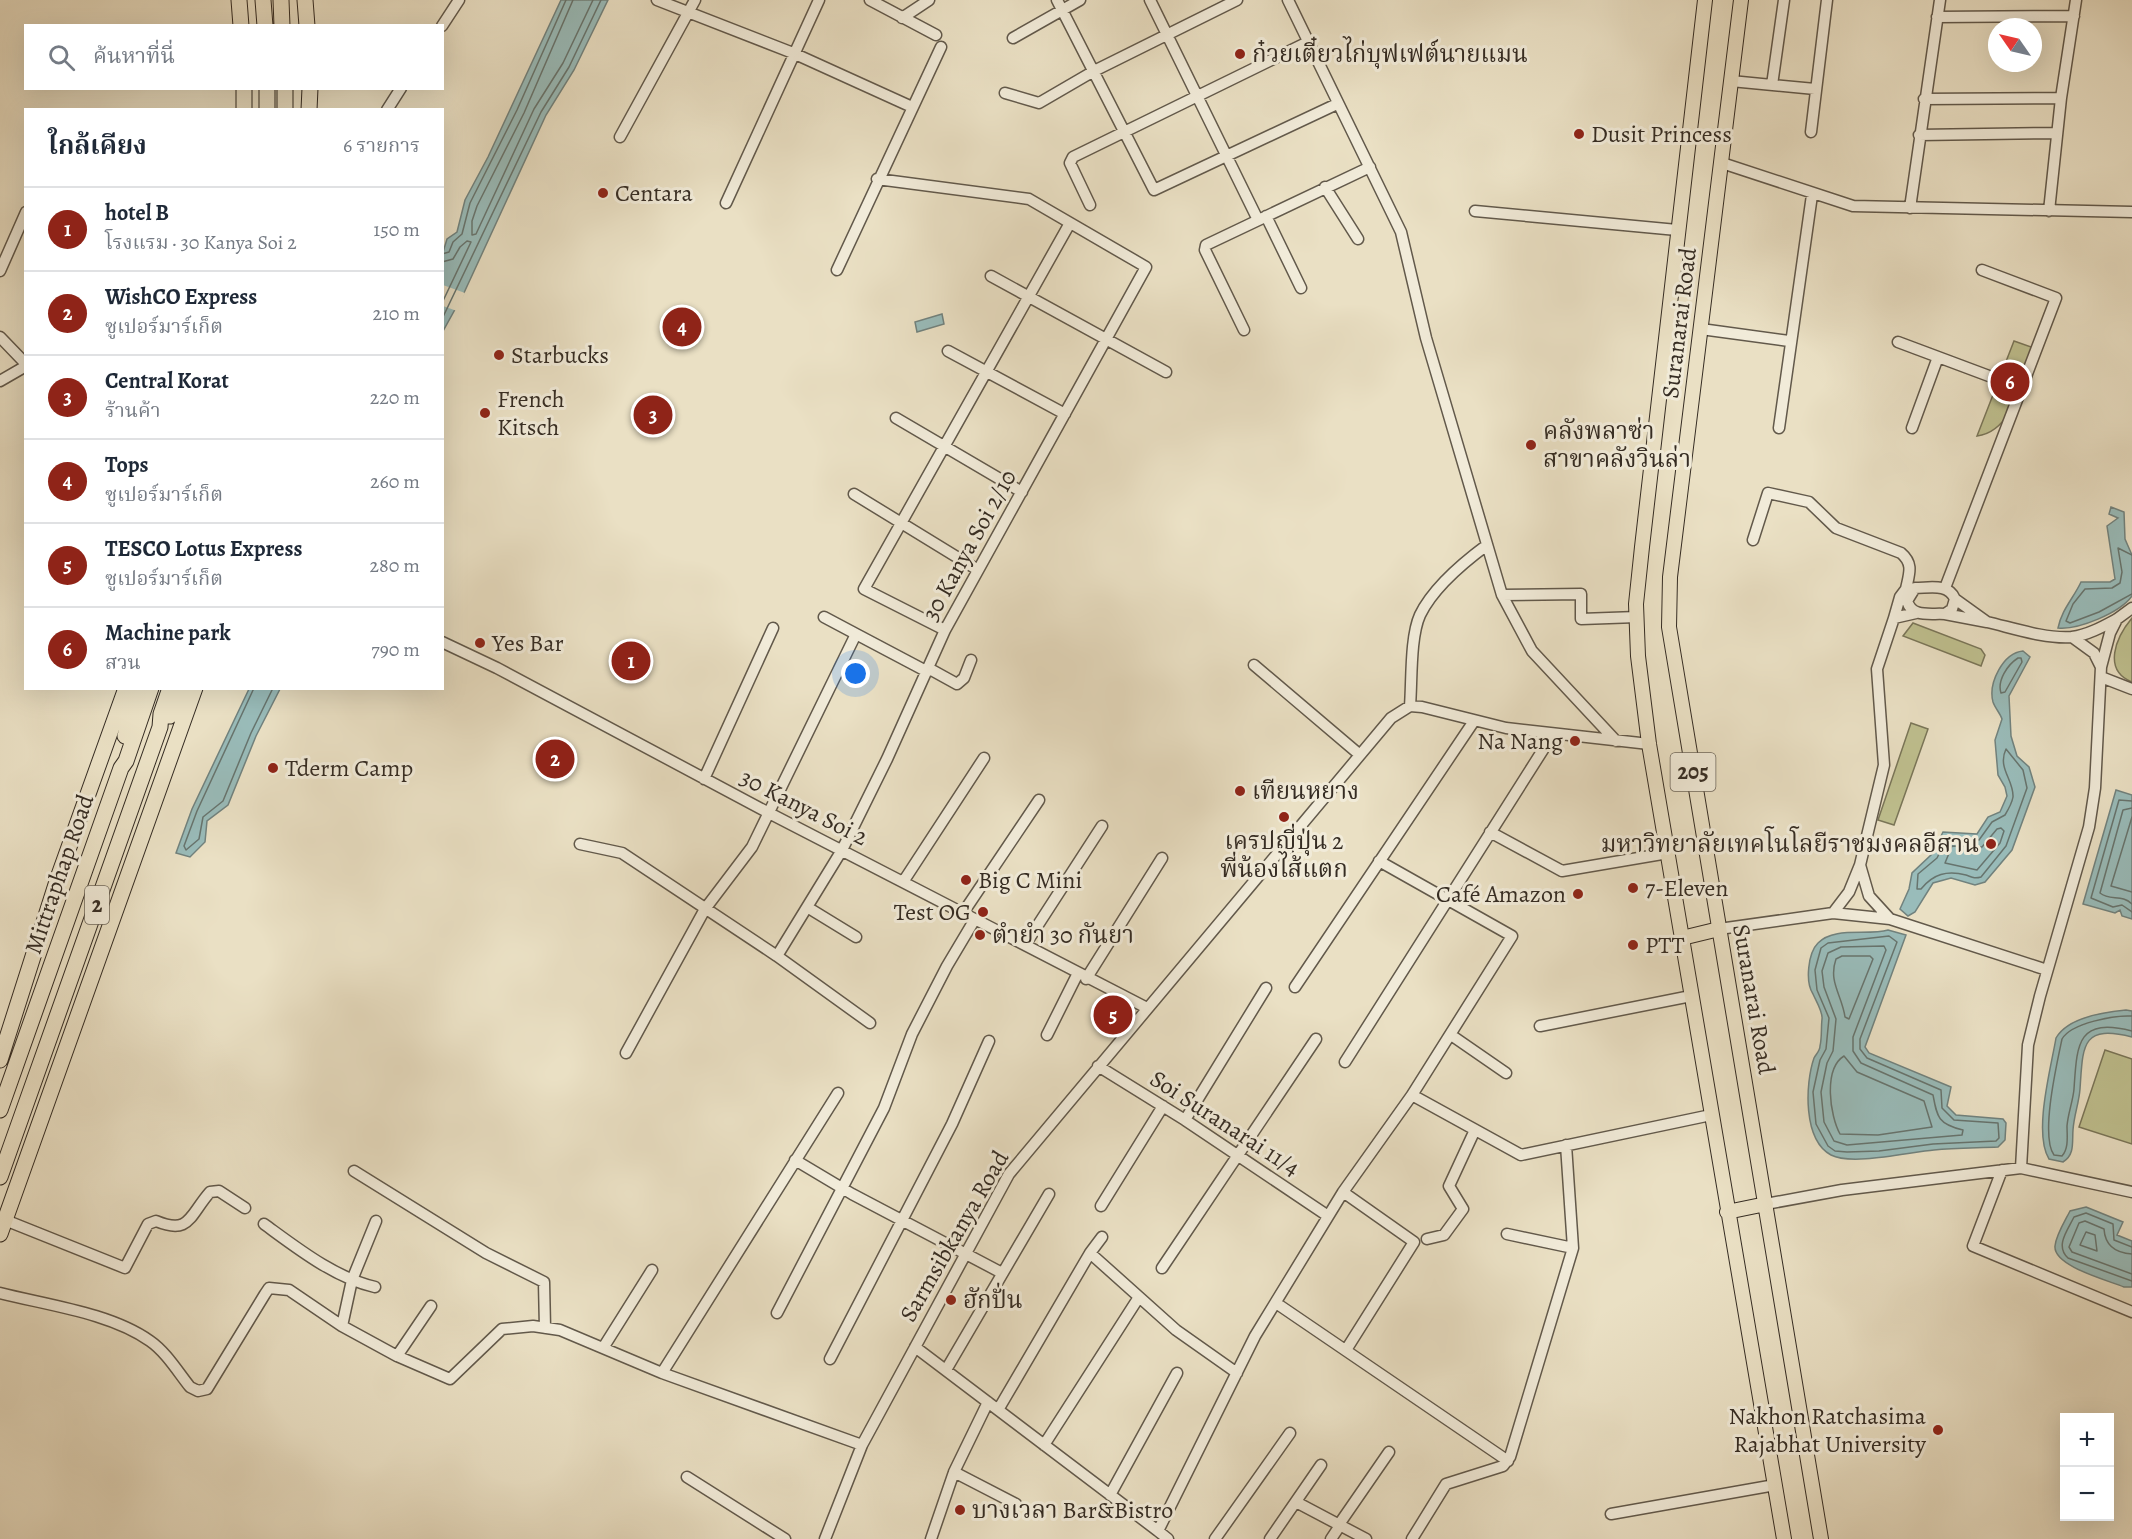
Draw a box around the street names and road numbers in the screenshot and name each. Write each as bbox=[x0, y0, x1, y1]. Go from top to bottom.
street label: Suranarai Road bbox=[1654, 246, 1704, 400]
street label: 30 Kanya Soi 2/10 bbox=[914, 464, 1024, 626]
road number: 205 bbox=[1670, 753, 1716, 791]
street label: 30 Kanya Soi 2 bbox=[735, 761, 873, 853]
street label: Mittraphap Road bbox=[17, 790, 101, 958]
road number: 2 bbox=[85, 886, 109, 924]
street label: Suranarai Road bbox=[1725, 921, 1783, 1077]
street label: Soi Suranarai 11/4 bbox=[1144, 1063, 1306, 1184]
street label: Sarmsibkanya Road bbox=[892, 1144, 1016, 1327]

